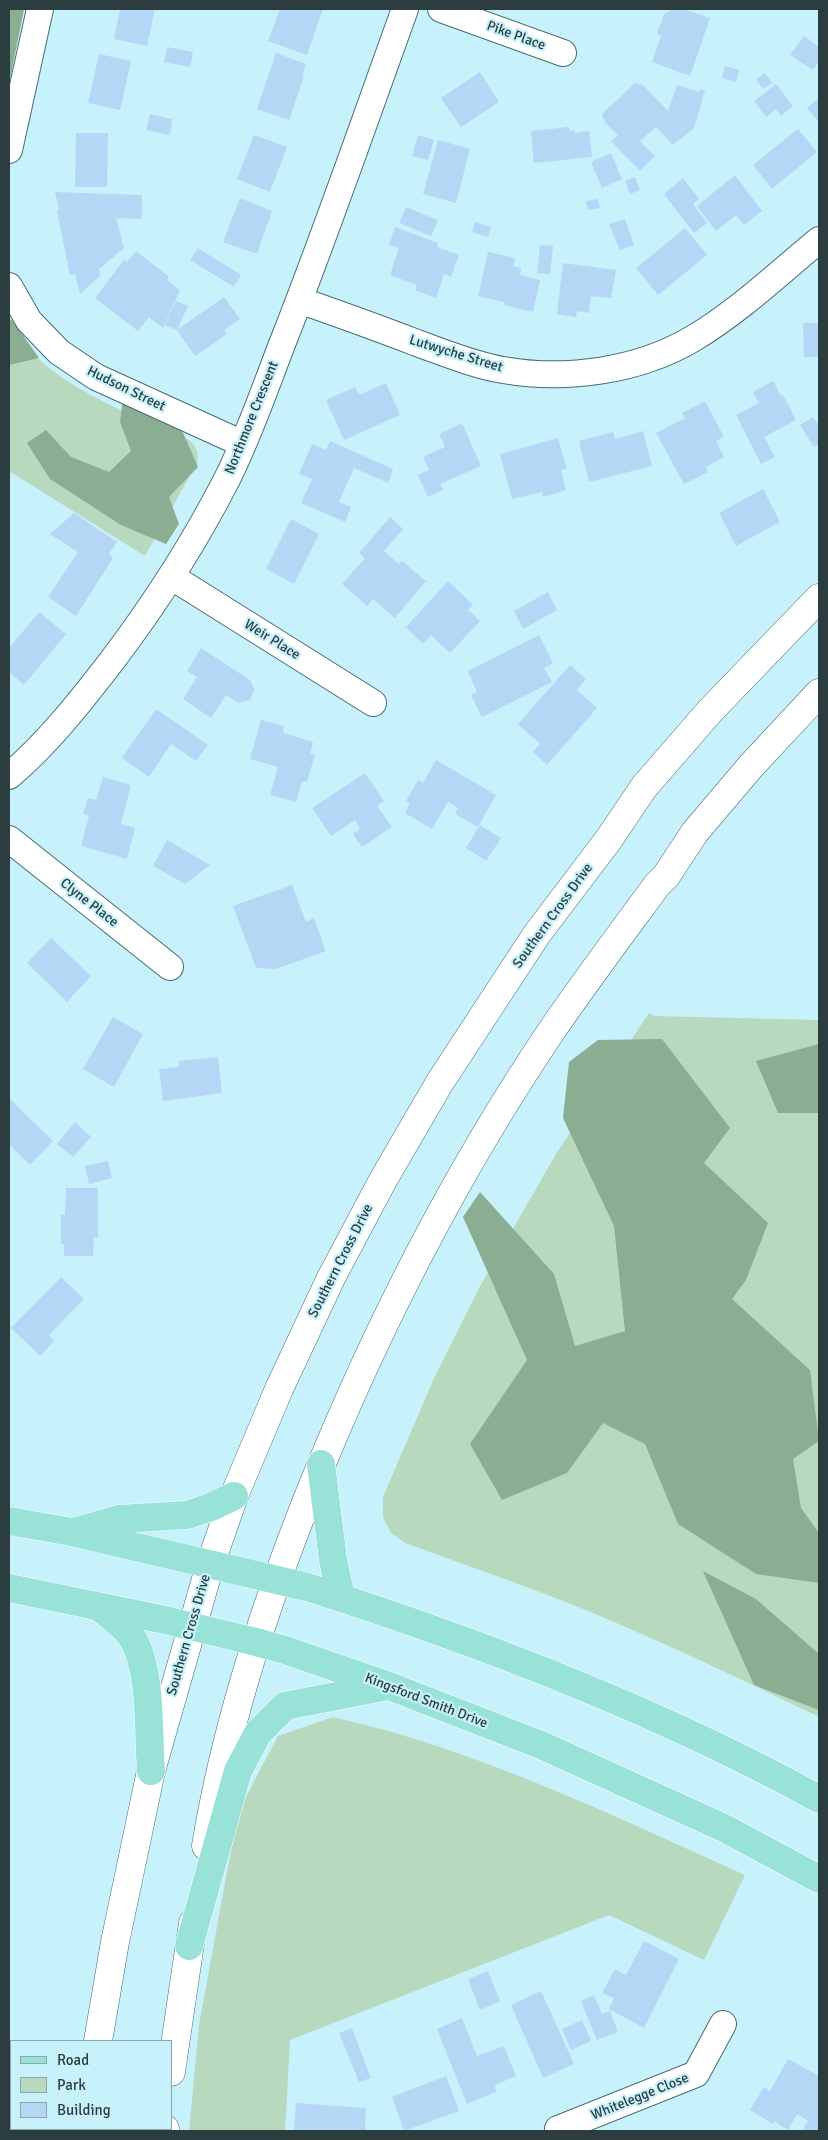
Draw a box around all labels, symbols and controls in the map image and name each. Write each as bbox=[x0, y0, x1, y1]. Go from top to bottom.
street label: Pike Place bbox=[484, 18, 548, 54]
street label: Lutwyche Street bbox=[407, 332, 505, 376]
street label: Northmore Crescent bbox=[222, 359, 282, 477]
street label: Hudson Street bbox=[84, 363, 168, 415]
street label: Weir Place bbox=[241, 616, 303, 664]
street label: Southern Cross Drive bbox=[509, 860, 597, 972]
street label: Clyne Place bbox=[57, 875, 121, 931]
street label: Southern Cross Drive bbox=[305, 1201, 377, 1321]
street label: Southern Cross Drive bbox=[164, 1572, 214, 1698]
street label: Kingsford Smith Drive bbox=[362, 1670, 490, 1732]
legend bbox=[10, 2040, 172, 2130]
text: Road bbox=[57, 2051, 89, 2069]
street label: Whitelegge Close bbox=[589, 2070, 691, 2124]
text: Park bbox=[57, 2076, 86, 2094]
text: Building bbox=[57, 2101, 111, 2119]

